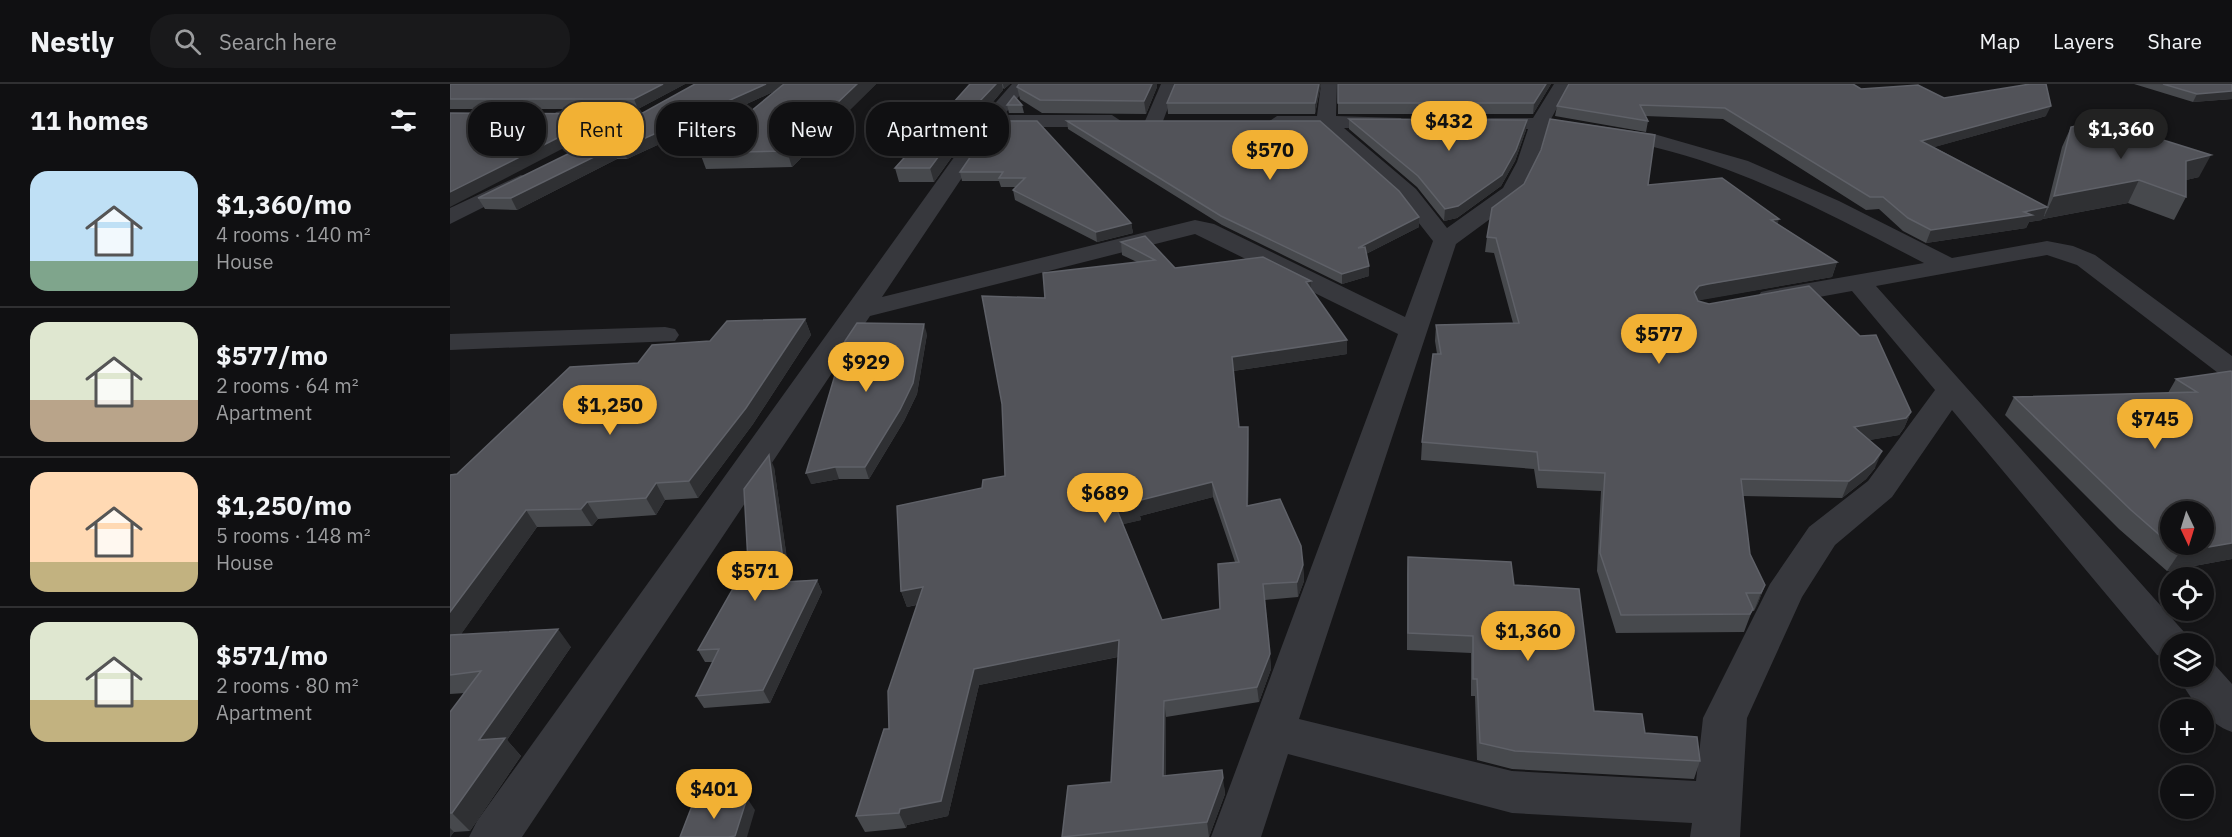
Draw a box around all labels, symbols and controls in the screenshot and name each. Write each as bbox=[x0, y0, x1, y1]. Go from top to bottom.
search box bbox=[150, 14, 570, 68]
text: Nestly bbox=[30, 23, 114, 60]
icon: search bbox=[171, 25, 204, 58]
text: Search here bbox=[219, 27, 337, 56]
text: Map bbox=[1980, 27, 2020, 55]
text: Layers bbox=[2053, 27, 2115, 55]
text: Share bbox=[2148, 27, 2202, 55]
pin: $432 bbox=[1413, 101, 1485, 152]
chip: Buy bbox=[468, 102, 546, 156]
chip: Rent bbox=[558, 102, 644, 156]
chip: Filters bbox=[656, 102, 757, 156]
chip: New bbox=[769, 102, 854, 156]
chip: Apartment bbox=[866, 102, 1009, 156]
text: 11 homes bbox=[30, 103, 148, 137]
icon: filters bbox=[387, 104, 420, 137]
text: $432 bbox=[1425, 107, 1473, 134]
pin: $1,360 bbox=[2072, 109, 2170, 160]
text: $1,360 bbox=[2088, 115, 2154, 142]
pin: $570 bbox=[1234, 130, 1306, 181]
text: $570 bbox=[1246, 136, 1294, 163]
text: $1,360/mo bbox=[216, 187, 352, 221]
icon: home bbox=[78, 195, 150, 267]
text: 4 rooms · 140 m² bbox=[216, 221, 371, 248]
text: House bbox=[216, 248, 273, 275]
pin: $577 bbox=[1623, 314, 1695, 365]
text: $577 bbox=[1635, 320, 1683, 347]
text: $577/mo bbox=[216, 338, 328, 372]
pin: $929 bbox=[830, 342, 902, 393]
icon: home bbox=[78, 346, 150, 418]
text: $929 bbox=[842, 348, 890, 375]
text: 2 rooms · 64 m² bbox=[216, 372, 359, 399]
pin: $1,250 bbox=[561, 385, 659, 436]
text: $1,250 bbox=[577, 391, 643, 418]
text: Apartment bbox=[216, 399, 312, 426]
pin: $745 bbox=[2119, 399, 2191, 450]
text: $745 bbox=[2131, 405, 2179, 432]
pin: $689 bbox=[1069, 473, 1141, 524]
text: $689 bbox=[1081, 479, 1129, 506]
text: $1,250/mo bbox=[216, 488, 352, 522]
icon: home bbox=[78, 496, 150, 568]
north arrow bbox=[2160, 501, 2214, 555]
map controls bbox=[2160, 501, 2214, 819]
text: 5 rooms · 148 m² bbox=[216, 522, 371, 549]
text: House bbox=[216, 549, 273, 576]
pin: $571 bbox=[719, 551, 791, 602]
text: $571 bbox=[731, 557, 779, 584]
button: locate bbox=[2160, 567, 2214, 621]
pin: $1,360 bbox=[1479, 611, 1577, 662]
text: $1,360 bbox=[1495, 617, 1561, 644]
button: layers bbox=[2160, 633, 2214, 687]
text: $571/mo bbox=[216, 638, 328, 672]
icon: home bbox=[78, 646, 150, 718]
text: 2 rooms · 80 m² bbox=[216, 672, 359, 699]
text: Apartment bbox=[216, 699, 312, 726]
button: + bbox=[2160, 699, 2214, 753]
button: − bbox=[2160, 765, 2214, 819]
pin: $401 bbox=[678, 769, 750, 820]
text: $401 bbox=[690, 775, 738, 802]

